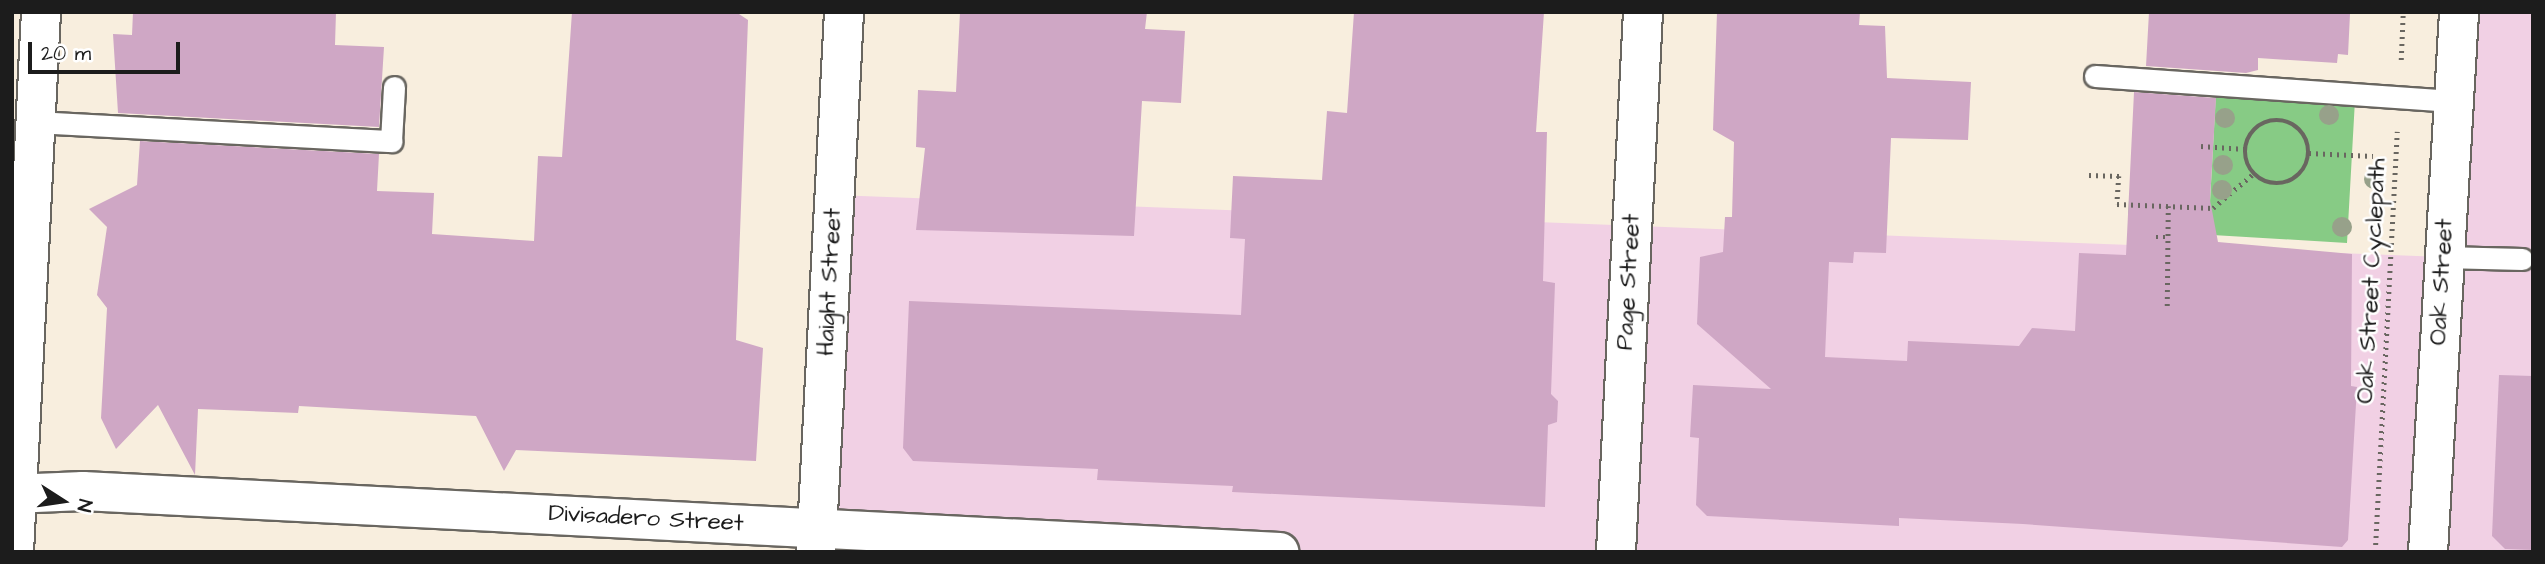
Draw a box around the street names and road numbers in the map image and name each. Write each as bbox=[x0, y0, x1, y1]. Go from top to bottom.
street label: Oak Street Cyclepath bbox=[2351, 158, 2393, 404]
street label: Haight Street bbox=[812, 207, 848, 357]
street label: Page Street bbox=[1611, 213, 1647, 351]
street label: Oak Street bbox=[2424, 218, 2460, 346]
street label: Divisadero Street bbox=[548, 500, 744, 538]

